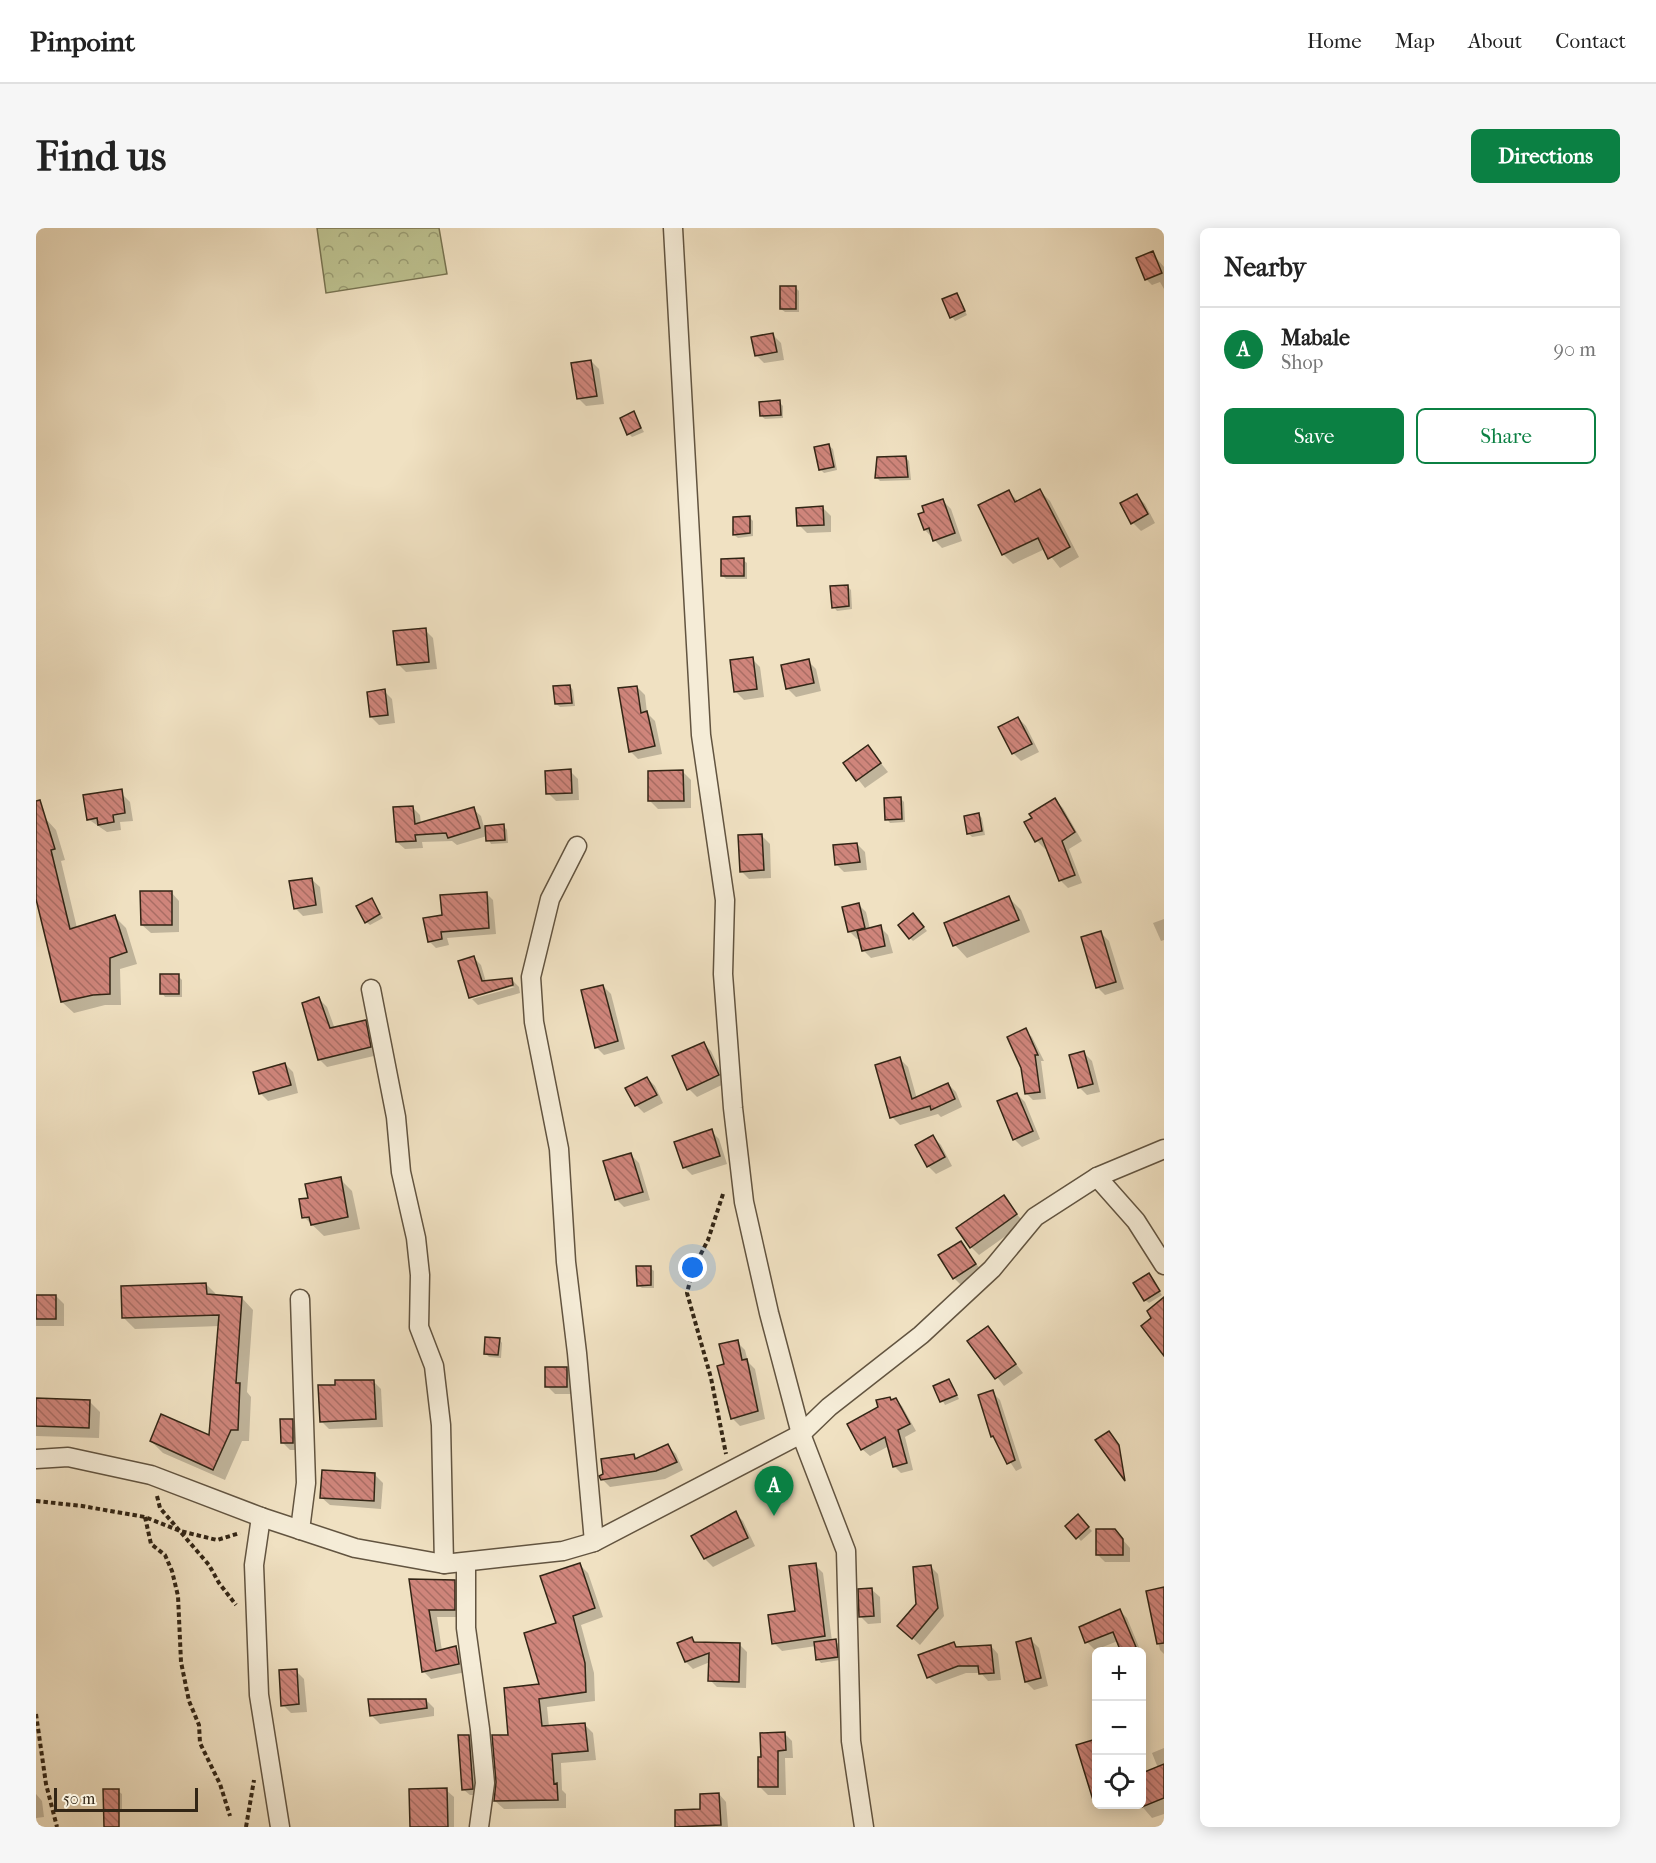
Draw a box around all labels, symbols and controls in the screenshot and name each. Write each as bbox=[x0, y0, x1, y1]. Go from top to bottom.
text: Pinpoint bbox=[30, 25, 135, 58]
text: Home bbox=[1307, 29, 1362, 53]
text: Map bbox=[1395, 29, 1435, 53]
text: About bbox=[1468, 29, 1522, 53]
text: Contact bbox=[1555, 29, 1626, 53]
button: Directions bbox=[1471, 129, 1620, 183]
text: Find us bbox=[36, 132, 166, 181]
text: Nearby bbox=[1224, 252, 1306, 283]
text: Mabale bbox=[1281, 325, 1350, 351]
text: A bbox=[1237, 338, 1250, 361]
text: 90 m bbox=[1554, 338, 1596, 361]
text: Shop bbox=[1281, 351, 1323, 374]
button: Save bbox=[1224, 408, 1404, 464]
button: Share bbox=[1416, 408, 1596, 464]
your location bbox=[678, 1253, 707, 1282]
pin: A bbox=[754, 1466, 794, 1516]
map controls bbox=[1092, 1647, 1146, 1809]
button: + bbox=[1092, 1647, 1146, 1701]
button: − bbox=[1092, 1701, 1146, 1755]
button: locate bbox=[1092, 1755, 1146, 1809]
scale bar bbox=[54, 1785, 198, 1812]
text: 50 m bbox=[63, 1789, 95, 1808]

